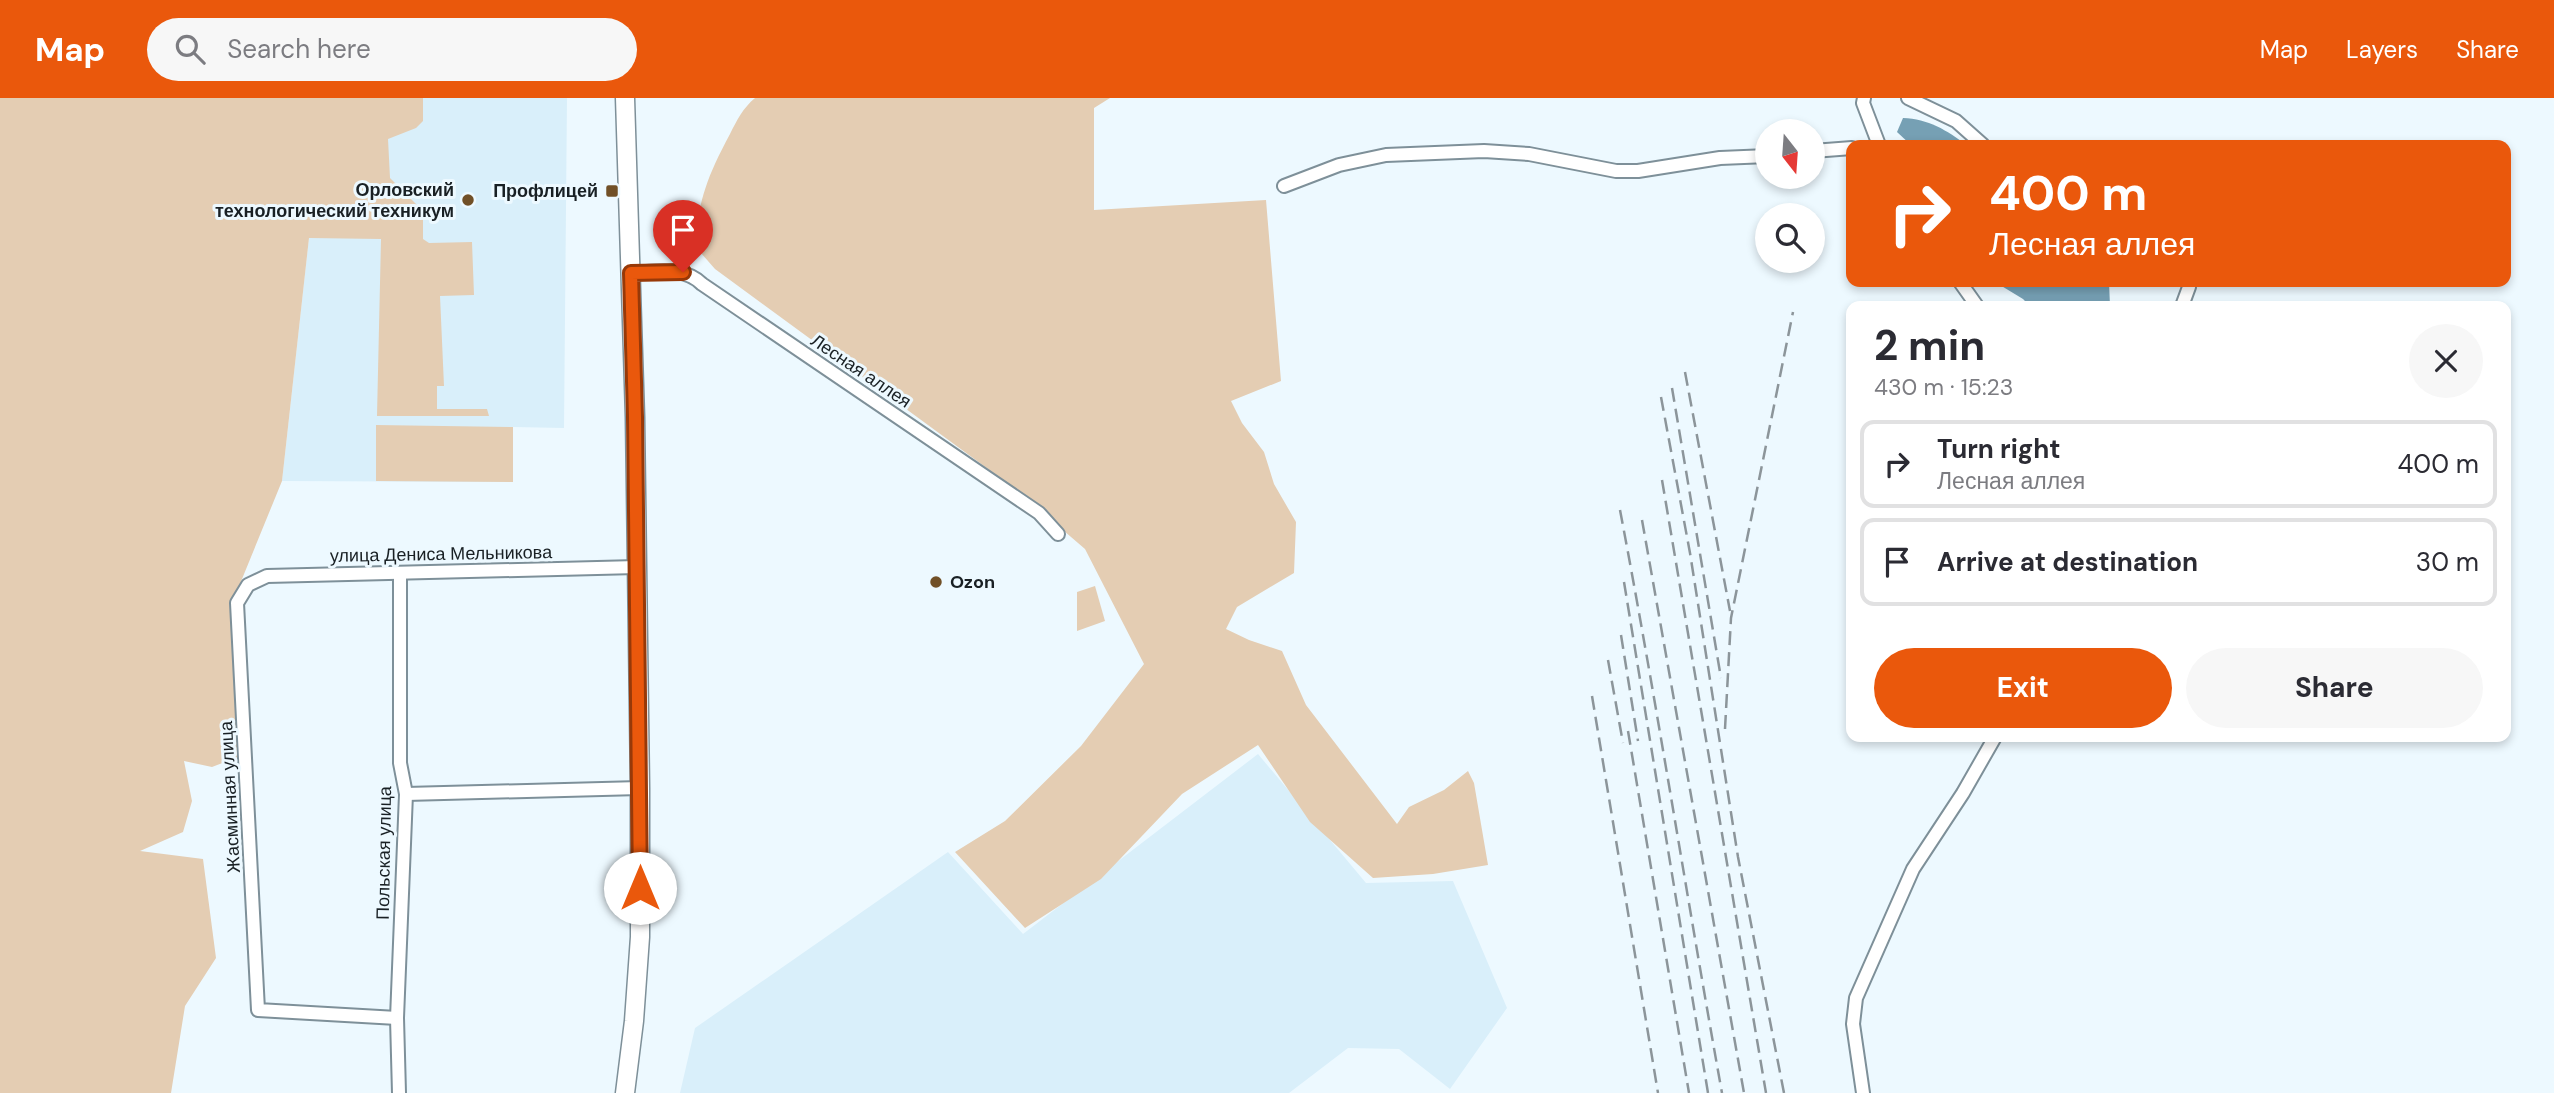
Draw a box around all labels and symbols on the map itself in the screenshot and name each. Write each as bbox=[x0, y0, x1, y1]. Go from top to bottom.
north arrow bbox=[1755, 119, 1825, 189]
place label: Орловский технологический техникум bbox=[215, 178, 454, 223]
place label: Профлицей bbox=[493, 179, 598, 203]
marker: Профлицей bbox=[604, 183, 620, 199]
marker: Орловский технологический техникум bbox=[460, 192, 476, 208]
pin bbox=[653, 200, 713, 272]
street label: Лесная аллея bbox=[806, 329, 916, 413]
street label: улица Дениса Мельникова bbox=[330, 540, 553, 568]
place label: Ozon bbox=[950, 570, 995, 594]
marker: Ozon bbox=[928, 574, 944, 590]
street label: Жасминная улица bbox=[214, 719, 246, 874]
street label: Польская улица bbox=[371, 785, 397, 920]
position arrow bbox=[603, 851, 677, 925]

